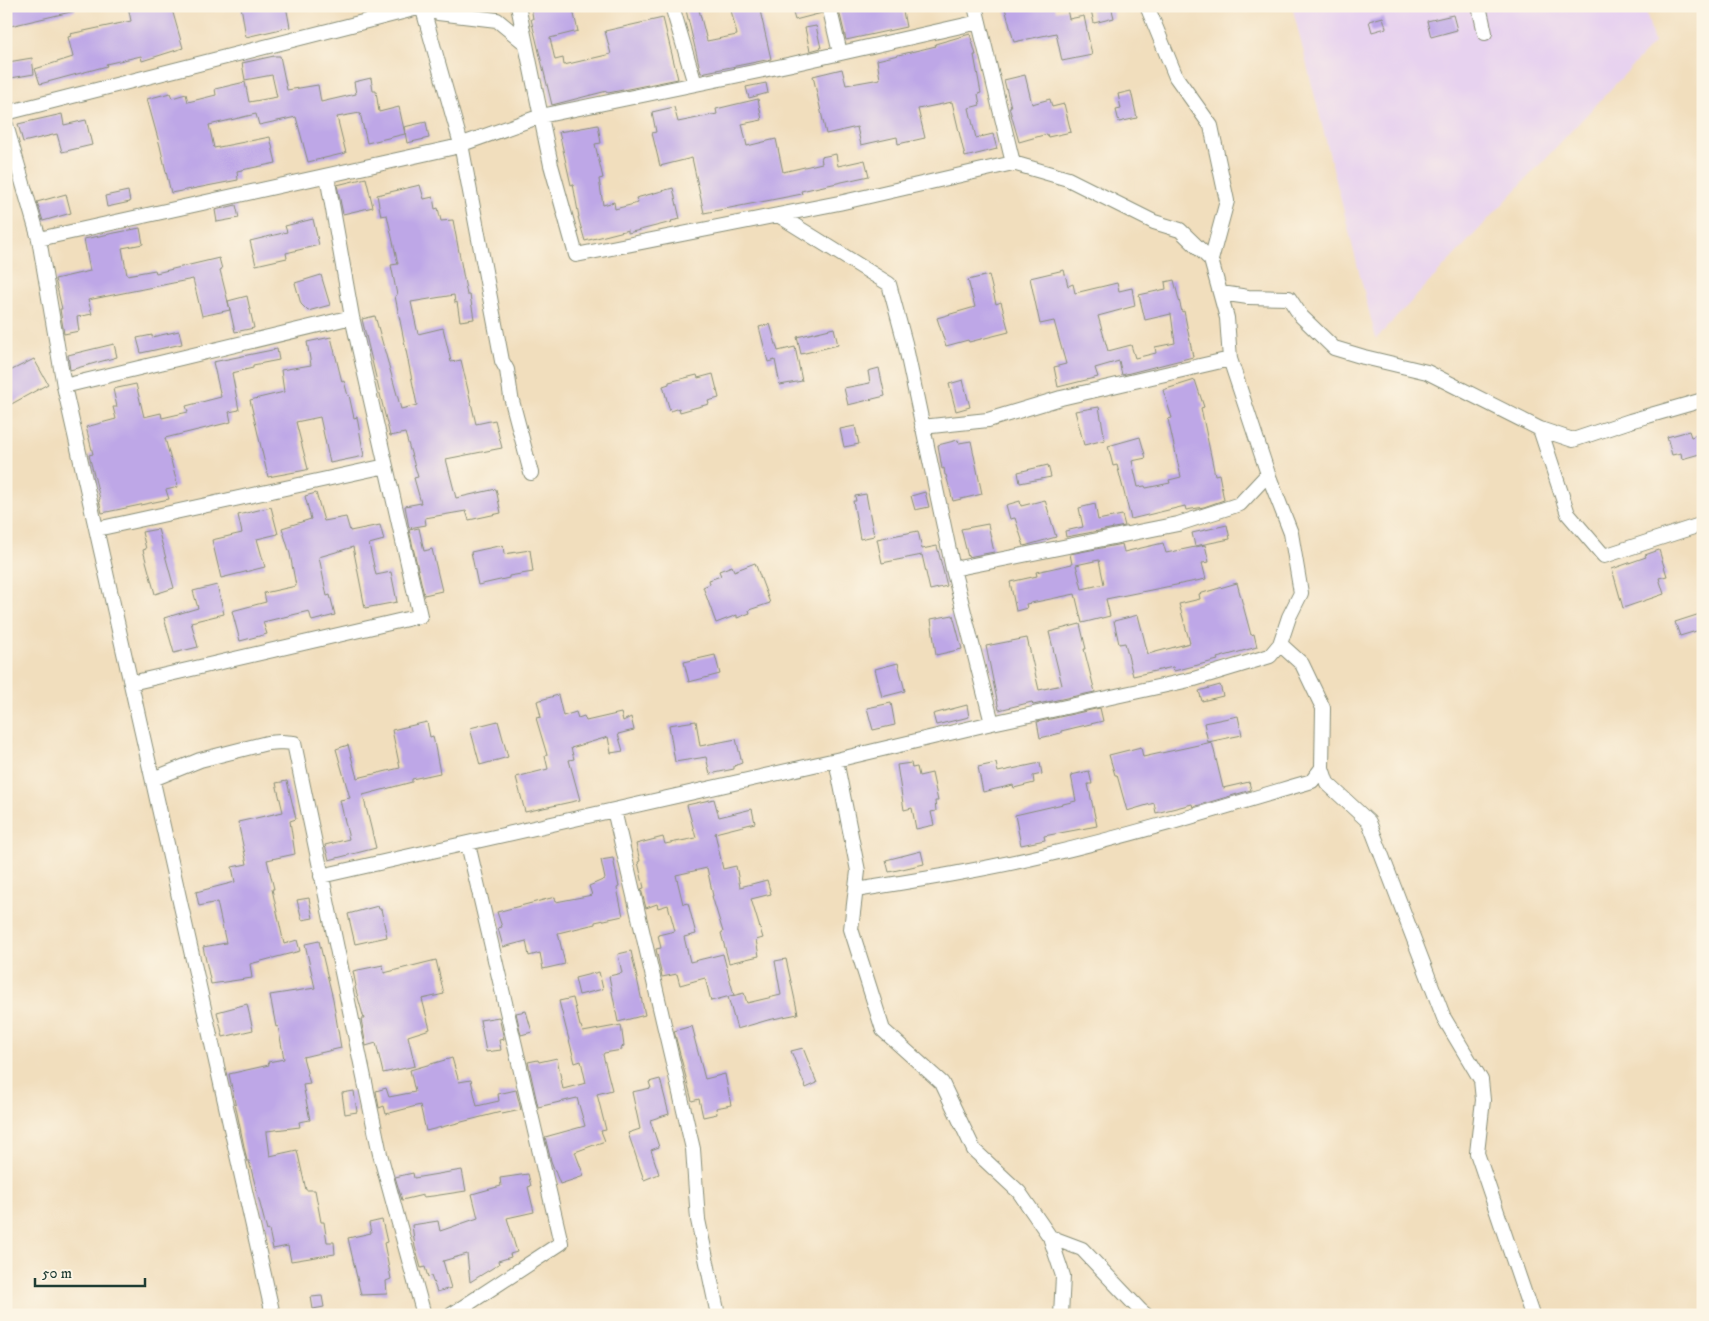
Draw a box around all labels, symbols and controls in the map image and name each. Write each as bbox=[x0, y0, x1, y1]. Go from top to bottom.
scale bar bbox=[35, 1256, 145, 1288]
text: 50 m bbox=[42, 1264, 72, 1283]

